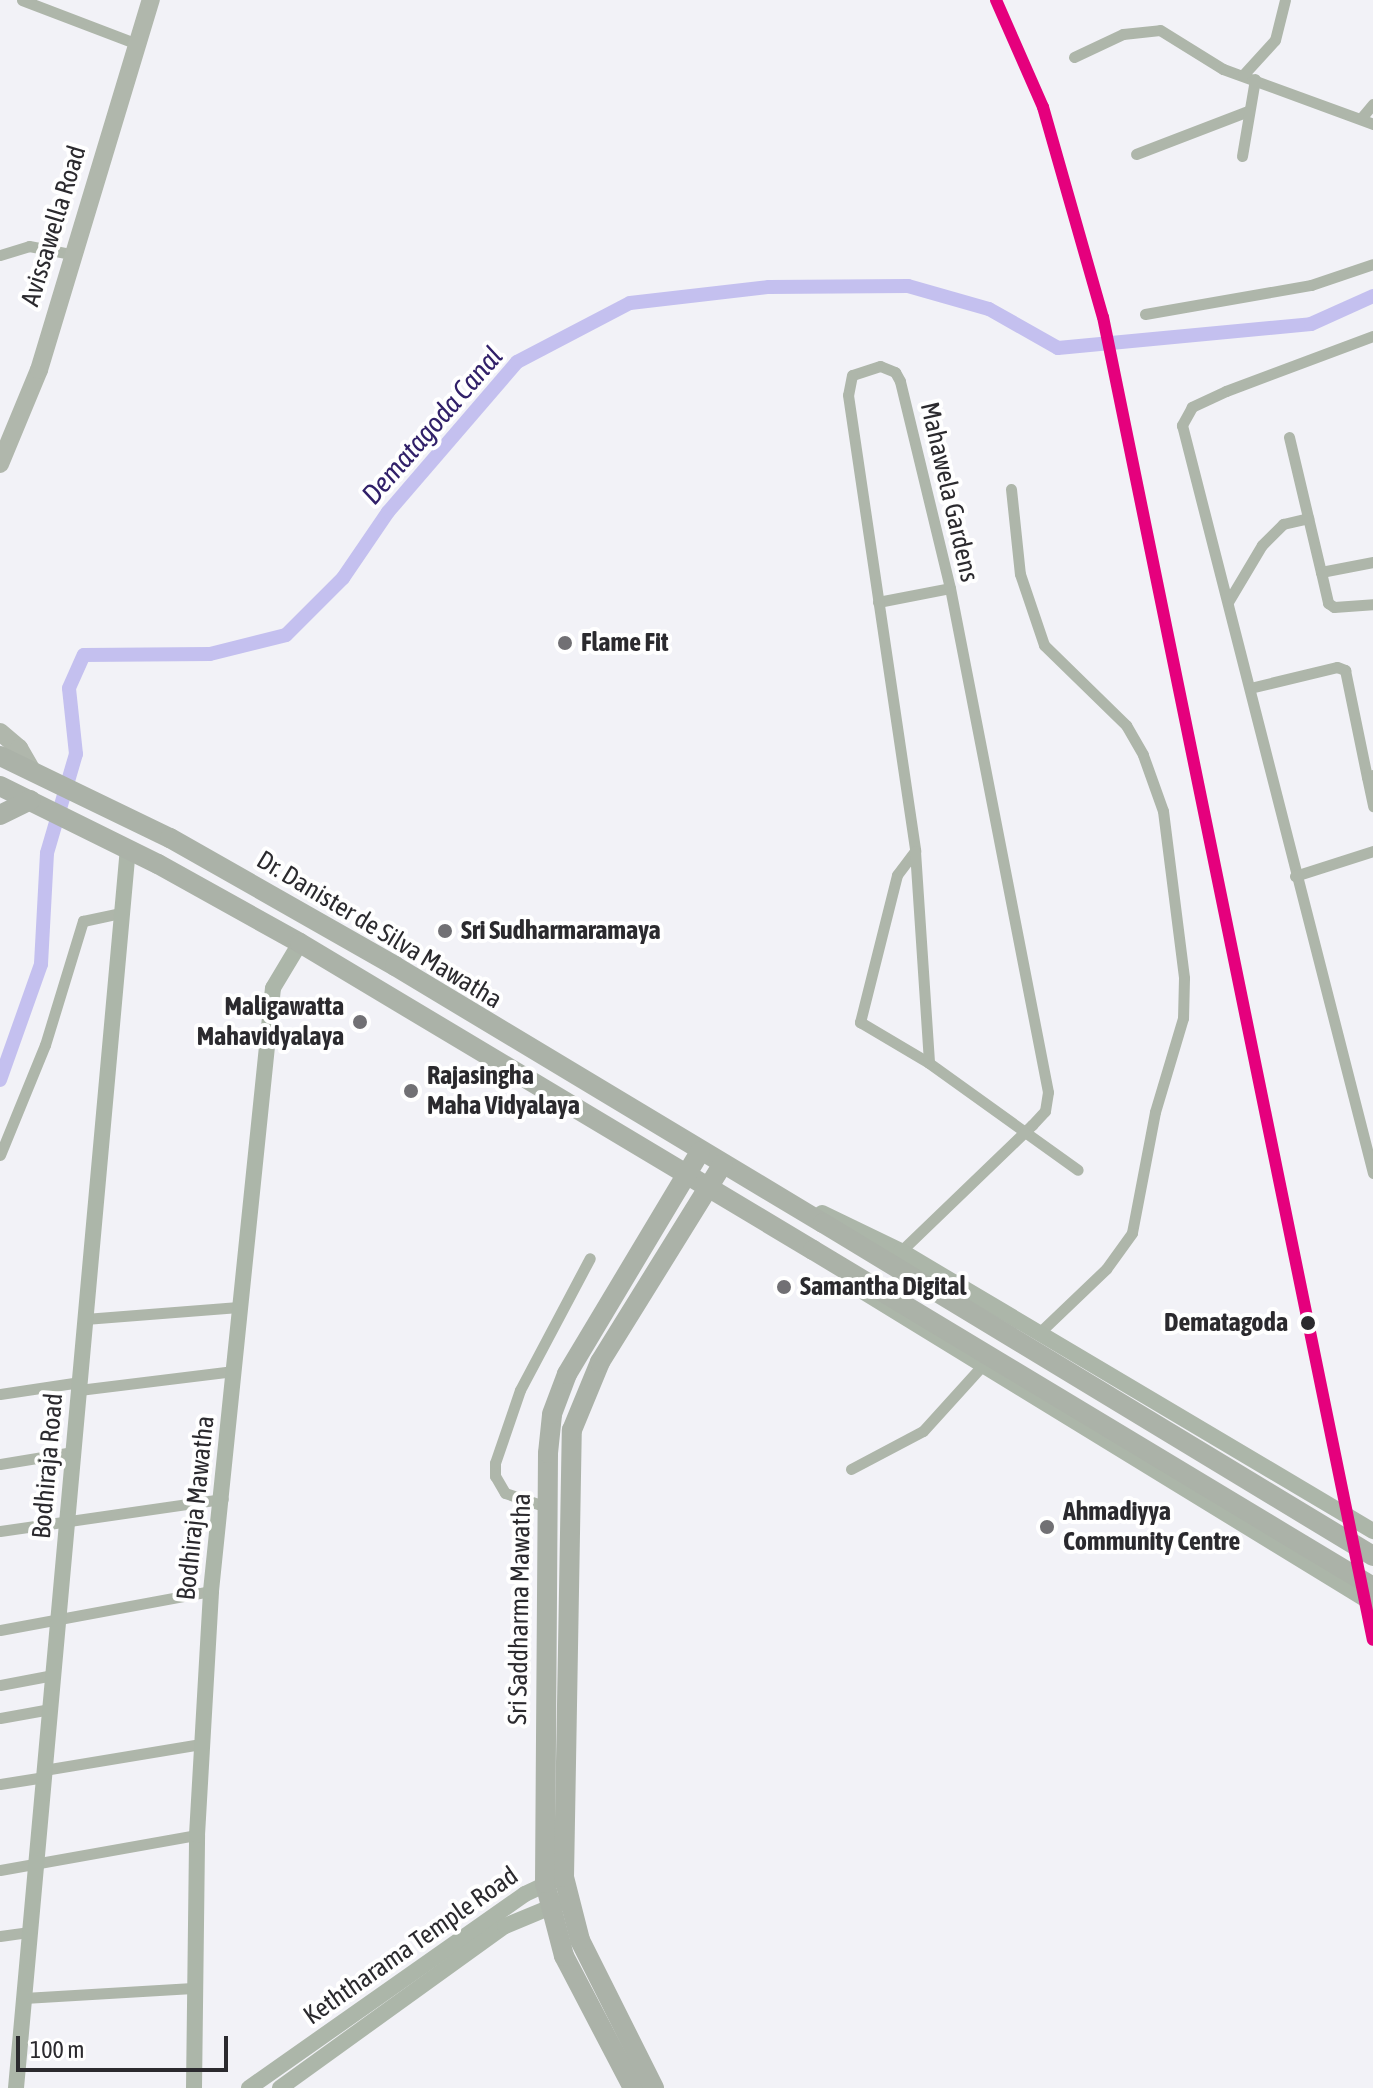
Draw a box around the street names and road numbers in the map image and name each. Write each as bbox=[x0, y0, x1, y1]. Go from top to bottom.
street label: Avissawella Road bbox=[15, 142, 93, 310]
street label: Mahawela Gardens bbox=[913, 399, 985, 585]
street label: Dr. Danister de Silva Mawatha bbox=[251, 844, 507, 1016]
street label: Bodhiraja Road bbox=[26, 1392, 70, 1540]
street label: Bodhiraja Mawatha bbox=[171, 1414, 221, 1602]
street label: Sri Saddharma Mawatha bbox=[502, 1493, 538, 1725]
street label: Keththarama Temple Road bbox=[298, 1860, 524, 2032]

